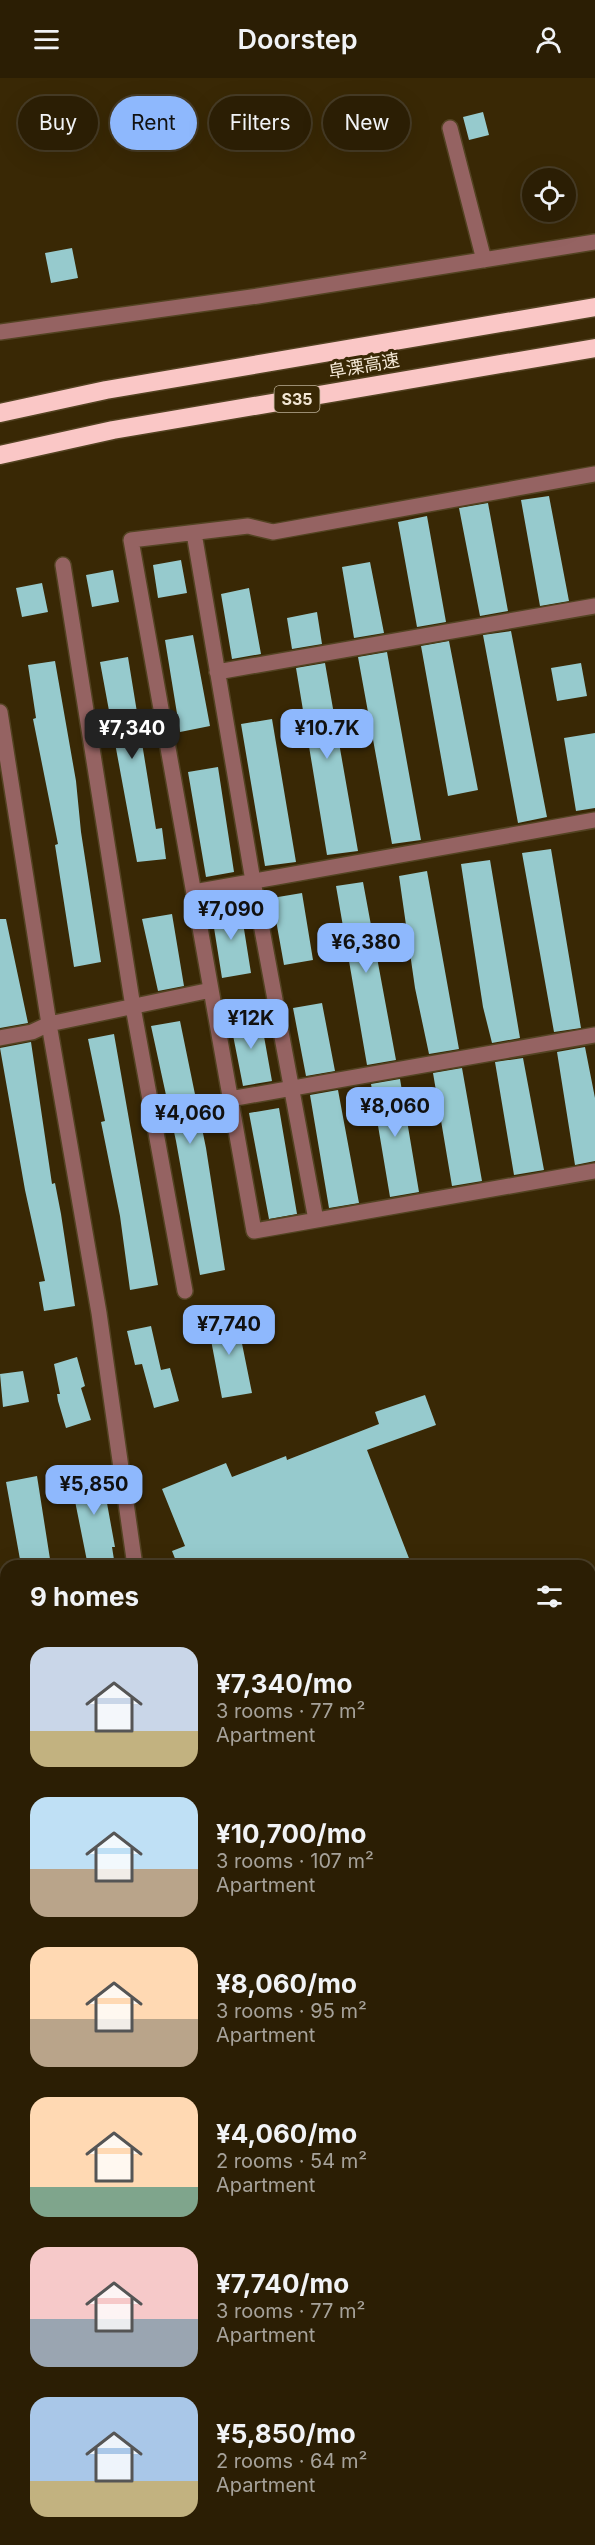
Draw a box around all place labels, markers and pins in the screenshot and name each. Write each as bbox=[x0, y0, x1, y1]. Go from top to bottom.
pin: ¥7,340 bbox=[83, 709, 181, 760]
pin: ¥10.7K bbox=[278, 709, 376, 760]
pin: ¥7,090 bbox=[182, 890, 280, 941]
pin: ¥6,380 bbox=[317, 923, 415, 974]
pin: ¥12K bbox=[215, 999, 287, 1050]
pin: ¥8,060 bbox=[346, 1087, 444, 1138]
pin: ¥4,060 bbox=[141, 1094, 239, 1145]
pin: ¥7,740 bbox=[180, 1305, 278, 1356]
pin: ¥5,850 bbox=[45, 1465, 143, 1516]

